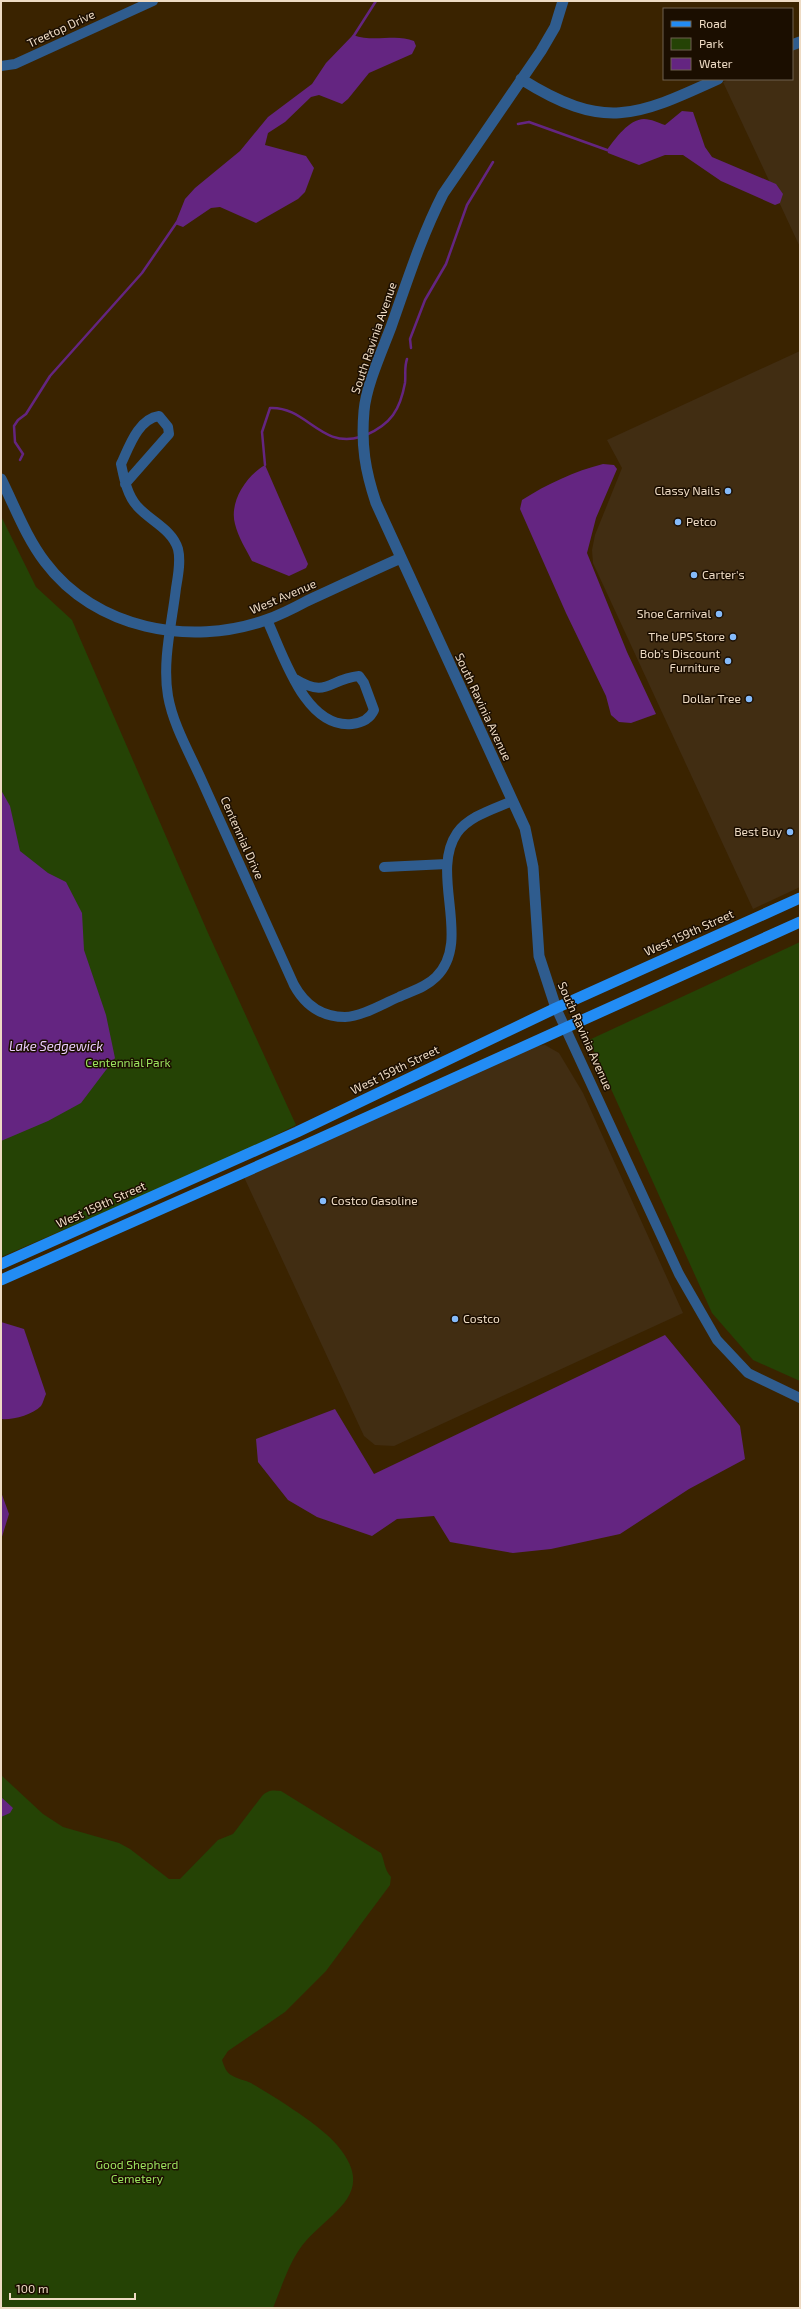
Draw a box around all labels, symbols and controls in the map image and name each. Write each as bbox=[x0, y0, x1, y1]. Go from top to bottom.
street label: Treetop Drive bbox=[25, 6, 97, 50]
legend bbox=[663, 8, 793, 80]
text: Road bbox=[699, 16, 727, 30]
text: Park bbox=[699, 36, 724, 50]
text: Water bbox=[699, 56, 733, 70]
street label: South Ravinia Avenue bbox=[347, 280, 399, 395]
place label: Classy Nails bbox=[654, 483, 720, 497]
marker: Classy Nails bbox=[723, 486, 733, 496]
place label: Petco bbox=[686, 514, 717, 528]
marker: Petco bbox=[673, 517, 683, 527]
place label: Carter's bbox=[702, 567, 745, 581]
marker: Carter's bbox=[689, 570, 699, 580]
street label: West Avenue bbox=[247, 576, 318, 616]
place label: Shoe Carnival bbox=[637, 606, 711, 620]
marker: Shoe Carnival bbox=[714, 609, 724, 619]
place label: The UPS Store bbox=[648, 629, 725, 643]
marker: The UPS Store bbox=[728, 632, 738, 642]
place label: Bob's Discount Furniture bbox=[640, 646, 720, 674]
street label: South Ravinia Avenue bbox=[453, 651, 515, 763]
marker: Bob's Discount Furniture bbox=[723, 656, 733, 666]
place label: Dollar Tree bbox=[682, 691, 741, 705]
marker: Dollar Tree bbox=[744, 694, 754, 704]
street label: Centennial Drive bbox=[218, 794, 267, 881]
place label: Best Buy bbox=[734, 824, 783, 838]
marker: Best Buy bbox=[785, 827, 795, 837]
street label: West 159th Street bbox=[642, 906, 736, 958]
street label: South Ravinia Avenue bbox=[556, 979, 616, 1092]
water label: Lake Sedgewick bbox=[9, 1038, 103, 1054]
street label: West 159th Street bbox=[348, 1041, 441, 1097]
park label: Centennial Park bbox=[85, 1055, 171, 1069]
street label: West 159th Street bbox=[54, 1178, 148, 1230]
place label: Costco Gasoline bbox=[331, 1193, 418, 1207]
marker: Costco Gasoline bbox=[318, 1196, 328, 1206]
place label: Costco bbox=[463, 1311, 500, 1325]
marker: Costco bbox=[450, 1314, 460, 1324]
park label: Good Shepherd Cemetery bbox=[96, 2157, 178, 2185]
scale bar bbox=[10, 2275, 135, 2301]
text: 100 m bbox=[16, 2281, 48, 2295]

